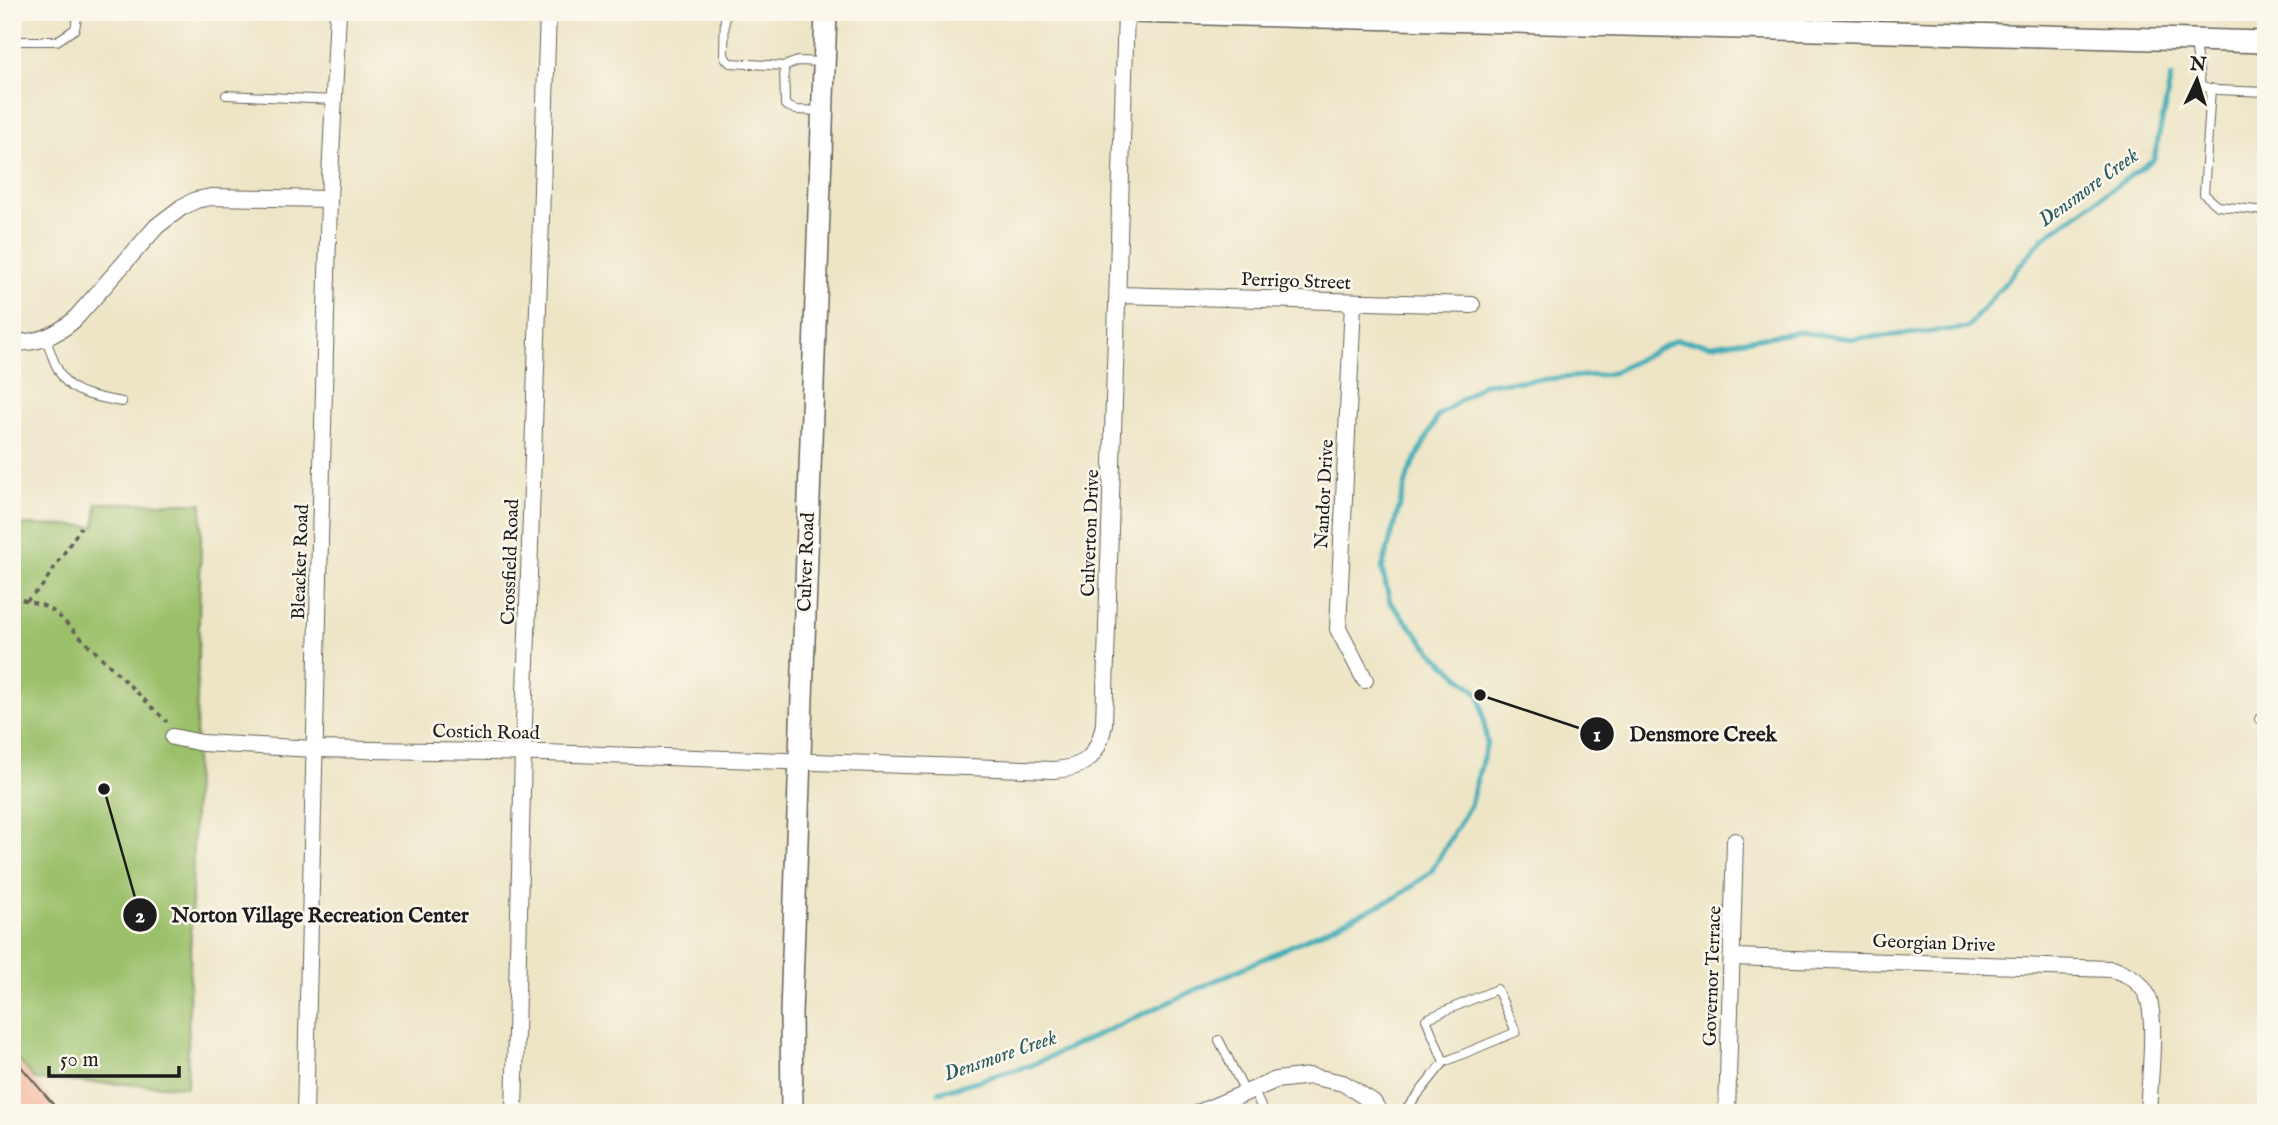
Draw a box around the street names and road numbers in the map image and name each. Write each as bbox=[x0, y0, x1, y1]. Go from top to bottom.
street label: Perrigo Street bbox=[1240, 268, 1352, 296]
street label: Nandor Drive bbox=[1310, 438, 1340, 550]
street label: Culverton Drive bbox=[1077, 469, 1105, 597]
street label: Crossfield Road bbox=[497, 498, 525, 626]
street label: Bleacker Road bbox=[287, 503, 315, 620]
street label: Culver Road bbox=[793, 511, 821, 612]
street label: Costich Road bbox=[432, 720, 541, 746]
street label: Governor Terrace bbox=[1699, 905, 1727, 1047]
street label: Georgian Drive bbox=[1872, 930, 1996, 958]

